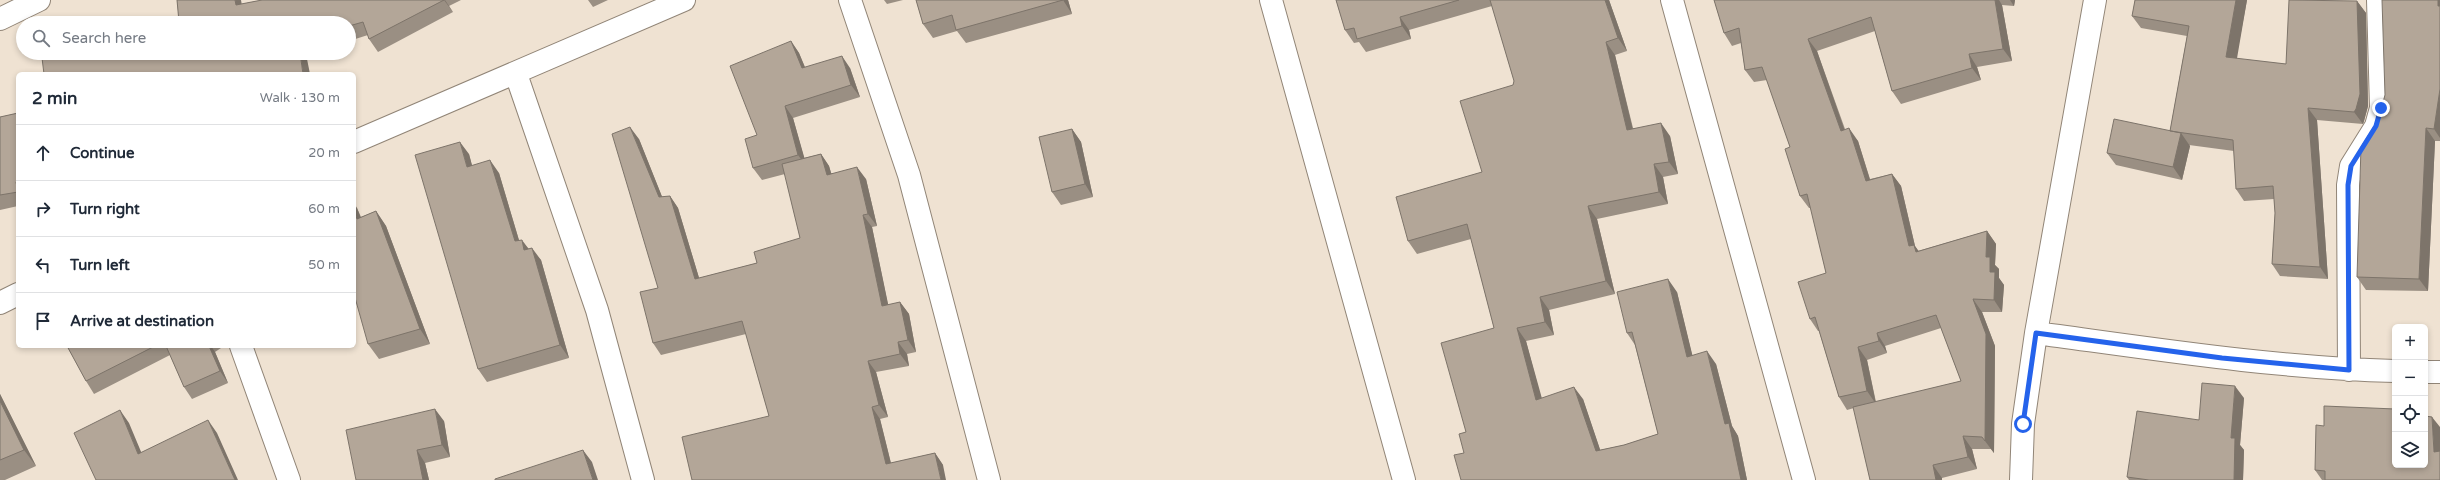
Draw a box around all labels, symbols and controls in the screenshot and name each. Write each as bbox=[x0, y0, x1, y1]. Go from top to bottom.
search box bbox=[16, 16, 356, 60]
icon: search bbox=[30, 27, 52, 49]
text: Search here bbox=[62, 29, 146, 47]
text: 2 min bbox=[32, 88, 77, 109]
text: Walk · 130 m bbox=[260, 90, 340, 106]
route end bbox=[2372, 99, 2390, 117]
icon: ahead bbox=[32, 142, 54, 164]
text: Continue bbox=[70, 144, 134, 162]
text: 20 m bbox=[308, 145, 340, 161]
icon: right bbox=[32, 198, 54, 220]
text: Turn right bbox=[70, 200, 140, 218]
text: 60 m bbox=[308, 201, 340, 217]
icon: left bbox=[32, 254, 54, 276]
text: Turn left bbox=[70, 256, 130, 274]
text: 50 m bbox=[308, 257, 340, 273]
icon: arrive bbox=[32, 310, 54, 332]
text: Arrive at destination bbox=[70, 312, 214, 330]
map controls bbox=[2392, 324, 2428, 468]
button: + bbox=[2392, 324, 2428, 360]
button: − bbox=[2392, 360, 2428, 396]
button: locate bbox=[2392, 396, 2428, 432]
route start bbox=[2014, 415, 2032, 433]
button: layers bbox=[2392, 432, 2428, 468]

